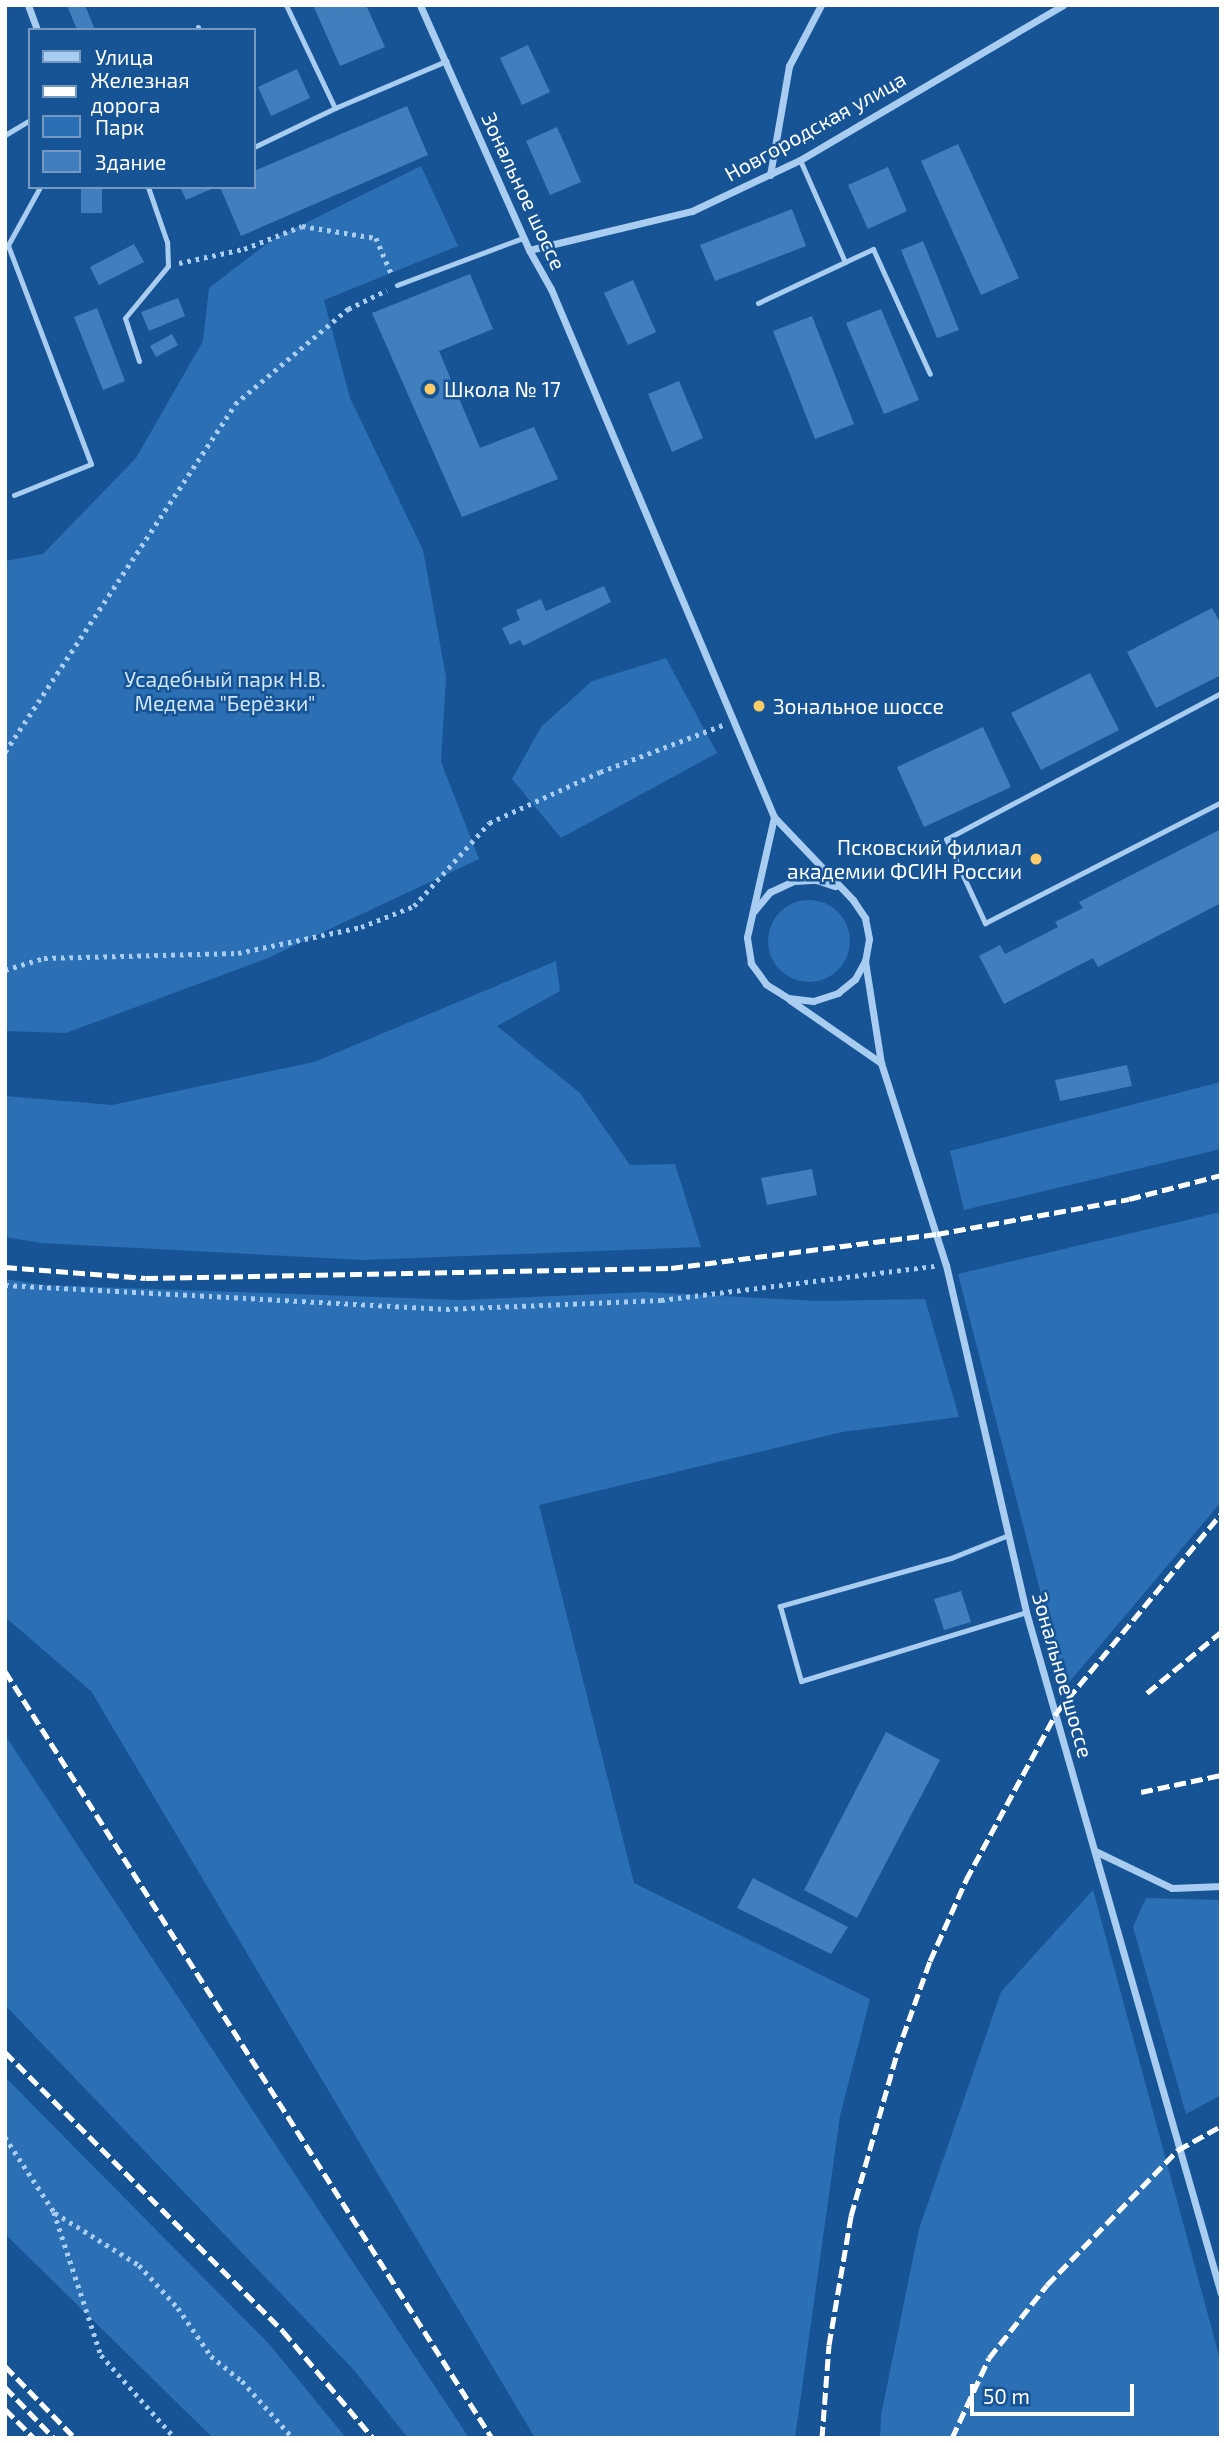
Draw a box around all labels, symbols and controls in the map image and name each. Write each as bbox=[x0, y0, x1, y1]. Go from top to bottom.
legend bbox=[28, 28, 256, 189]
text: Улица bbox=[95, 44, 154, 69]
street label: Новгородская улица bbox=[720, 66, 910, 186]
text: Железная дорога bbox=[91, 67, 190, 117]
street label: Зональное шоссе bbox=[476, 108, 572, 274]
text: Парк bbox=[95, 114, 144, 139]
text: Здание bbox=[95, 149, 166, 174]
place label: Школа № 17 bbox=[444, 376, 561, 402]
marker: Школа № 17 bbox=[422, 381, 438, 397]
park label: Усадебный парк Н.В. Медема "Берёзки" bbox=[124, 666, 326, 716]
place label: Зональное шоссе bbox=[773, 693, 944, 719]
marker: Зональное шоссе bbox=[751, 698, 767, 714]
place label: Псковский филиал академии ФСИН России bbox=[787, 834, 1022, 884]
marker: Псковский филиал академии ФСИН России bbox=[1028, 851, 1044, 867]
street label: Зональное шоссе bbox=[1027, 1589, 1099, 1761]
scale bar bbox=[974, 2370, 1138, 2414]
text: 50 m bbox=[983, 2383, 1030, 2408]

